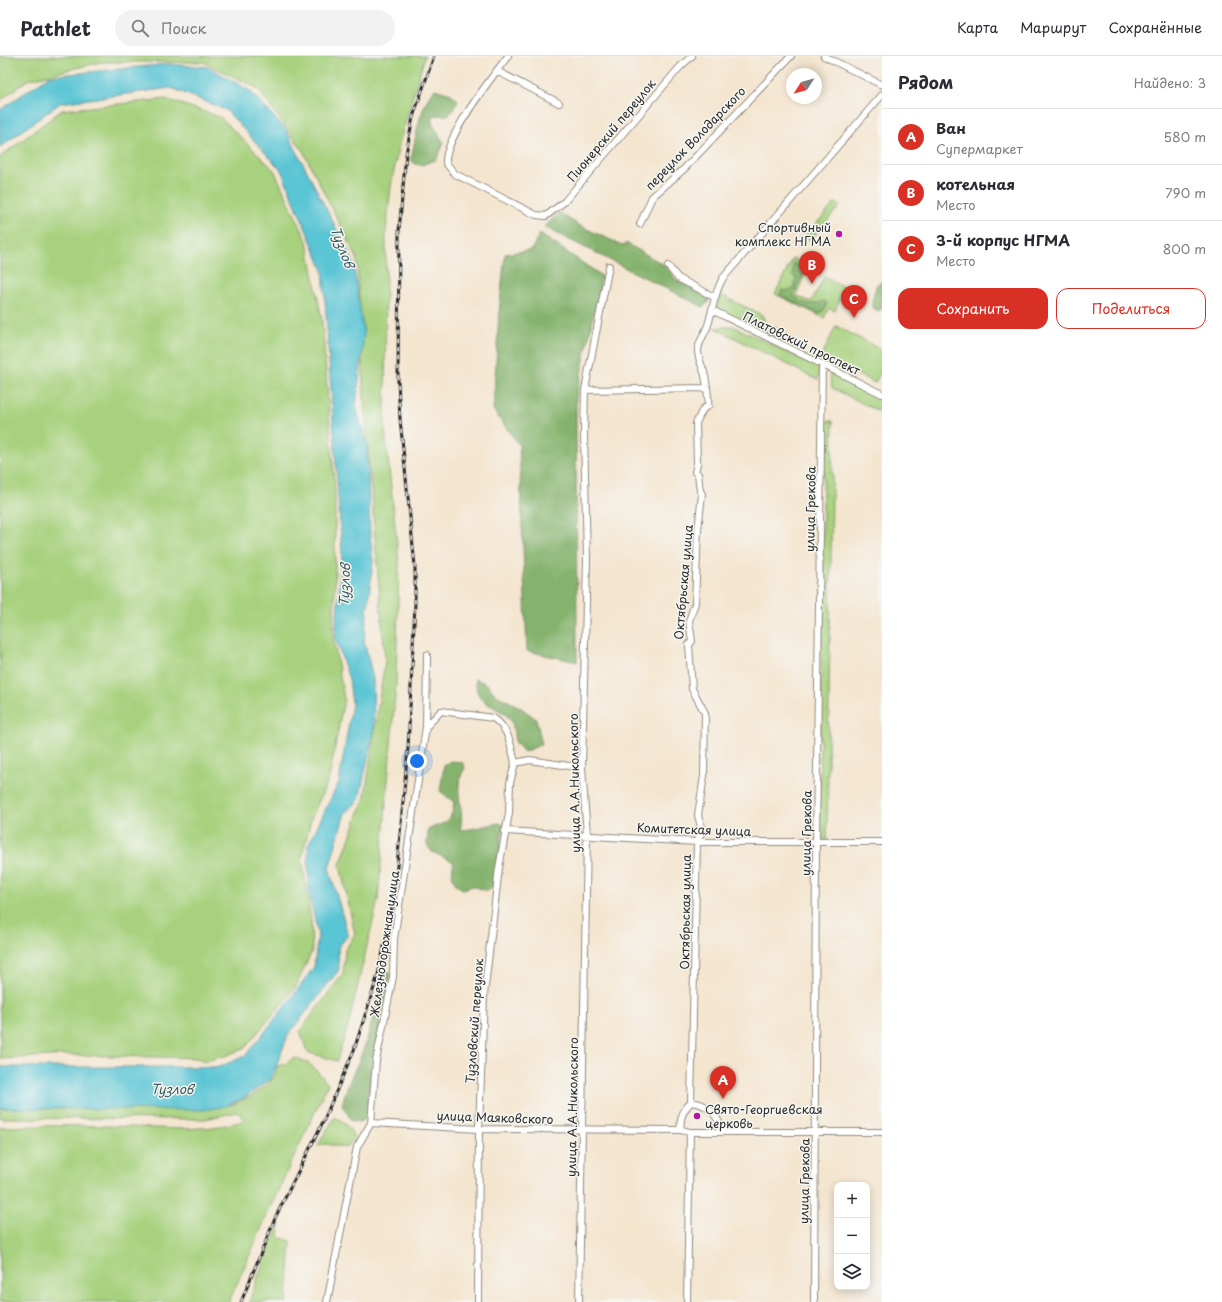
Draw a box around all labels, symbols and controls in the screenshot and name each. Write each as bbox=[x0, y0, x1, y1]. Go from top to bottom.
search box bbox=[115, 10, 395, 46]
text: Pathlet bbox=[20, 14, 91, 42]
text: Поиск bbox=[161, 16, 206, 39]
icon: search bbox=[129, 17, 151, 39]
text: Карта bbox=[957, 17, 998, 38]
text: Маршрут bbox=[1020, 17, 1086, 38]
text: Сохранённые bbox=[1108, 17, 1202, 38]
north arrow bbox=[786, 68, 822, 104]
text: Рядом bbox=[898, 69, 953, 95]
text: Найдено: 3 bbox=[1134, 73, 1206, 92]
street label: Пионерский переулок bbox=[563, 74, 660, 185]
street label: переулок Володарского bbox=[641, 82, 750, 194]
text: Ван bbox=[936, 116, 966, 139]
text: A bbox=[906, 127, 916, 146]
text: 580 m bbox=[1164, 127, 1206, 146]
text: Супермаркет bbox=[936, 139, 1023, 158]
text: котельная bbox=[936, 172, 1015, 195]
text: B bbox=[907, 183, 915, 202]
text: 790 m bbox=[1165, 183, 1206, 202]
text: Место bbox=[936, 195, 976, 214]
place label: Спортивный комплекс НГМА bbox=[735, 218, 831, 250]
water label: Тузлов bbox=[326, 223, 360, 273]
text: 3-й корпус НГМА bbox=[936, 228, 1070, 251]
marker: Спортивный комплекс НГМА bbox=[834, 229, 844, 239]
text: C bbox=[906, 239, 916, 258]
text: 800 m bbox=[1163, 239, 1206, 258]
pin: B bbox=[799, 251, 825, 284]
text: Место bbox=[936, 251, 976, 270]
pin: C bbox=[841, 285, 867, 318]
button: Сохранить bbox=[898, 288, 1048, 329]
button: Поделиться bbox=[1056, 288, 1206, 329]
street label: Платовский проспект bbox=[740, 307, 864, 379]
street label: улица Грекова bbox=[800, 465, 820, 552]
street label: Октябрьская улица bbox=[669, 523, 697, 640]
water label: Тузлов bbox=[334, 561, 354, 607]
street label: улица А.А.Никольского bbox=[564, 713, 584, 853]
your location bbox=[407, 751, 427, 771]
street label: улица Грекова bbox=[796, 789, 816, 876]
street label: Комитетская улица bbox=[637, 818, 752, 840]
street label: Октябрьская улица bbox=[675, 854, 695, 970]
street label: Железнодорожная улица bbox=[365, 869, 403, 1019]
street label: Тузловский переулок bbox=[461, 957, 487, 1084]
street label: улица А.А.Никольского bbox=[562, 1037, 582, 1177]
pin: A bbox=[710, 1066, 736, 1099]
water label: Тузлов bbox=[150, 1079, 196, 1098]
place label: Свято-Георгиевская церковь bbox=[705, 1100, 823, 1132]
street label: улица Маяковского bbox=[436, 1106, 554, 1128]
marker: Свято-Георгиевская церковь bbox=[692, 1111, 702, 1121]
street label: улица Грекова bbox=[794, 1137, 814, 1224]
map controls bbox=[834, 1182, 870, 1290]
button: + bbox=[834, 1182, 870, 1218]
button: − bbox=[834, 1218, 870, 1254]
button: layers bbox=[834, 1254, 870, 1290]

